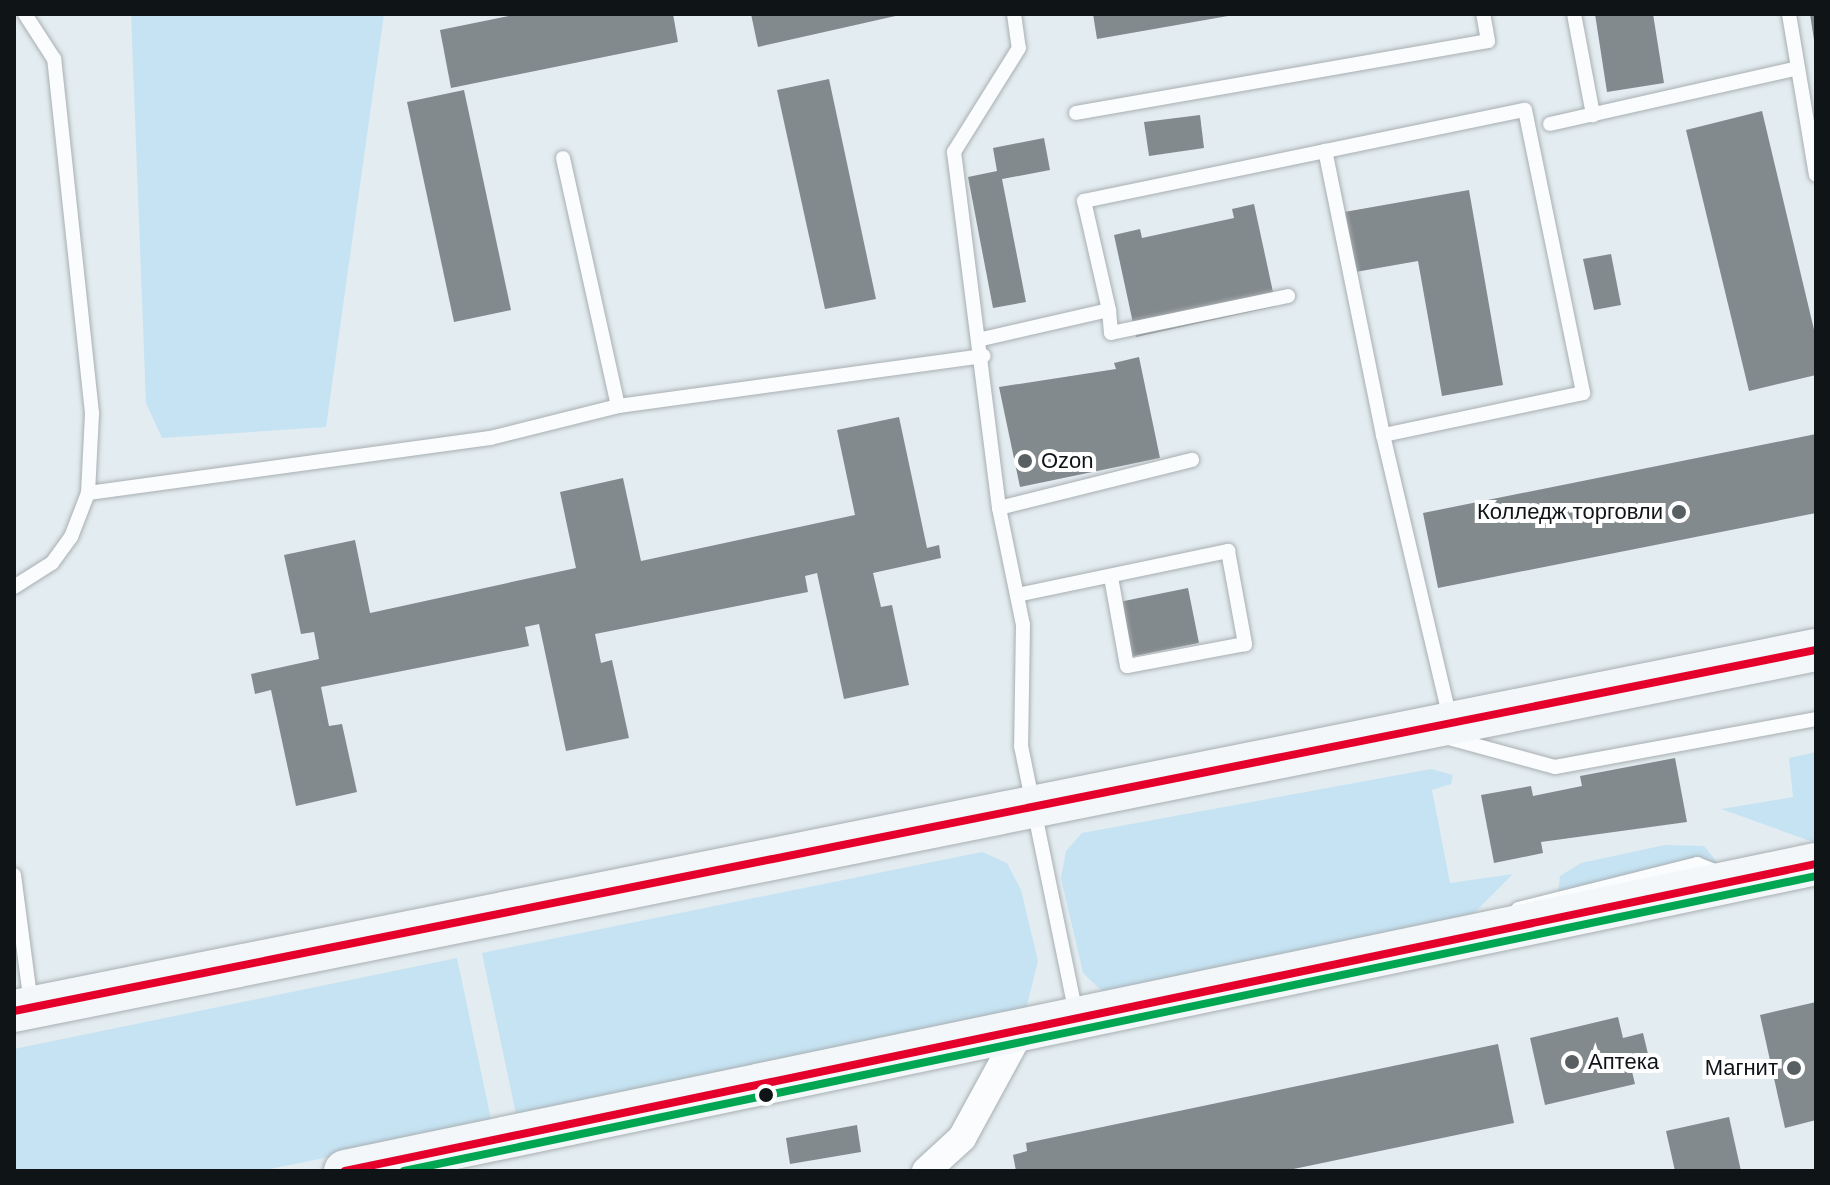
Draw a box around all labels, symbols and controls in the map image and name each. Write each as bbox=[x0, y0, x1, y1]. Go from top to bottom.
place label: Ozon bbox=[1041, 448, 1094, 474]
marker: Ozon bbox=[1016, 452, 1034, 470]
place label: Колледж торговли bbox=[1477, 499, 1663, 525]
marker: Колледж торговли bbox=[1670, 503, 1688, 521]
place label: Аптека bbox=[1588, 1049, 1659, 1075]
marker: Аптека bbox=[1563, 1053, 1581, 1071]
place label: Магнит bbox=[1705, 1055, 1778, 1081]
marker: Магнит bbox=[1785, 1059, 1803, 1077]
unlabelled marker bbox=[758, 1087, 774, 1103]

